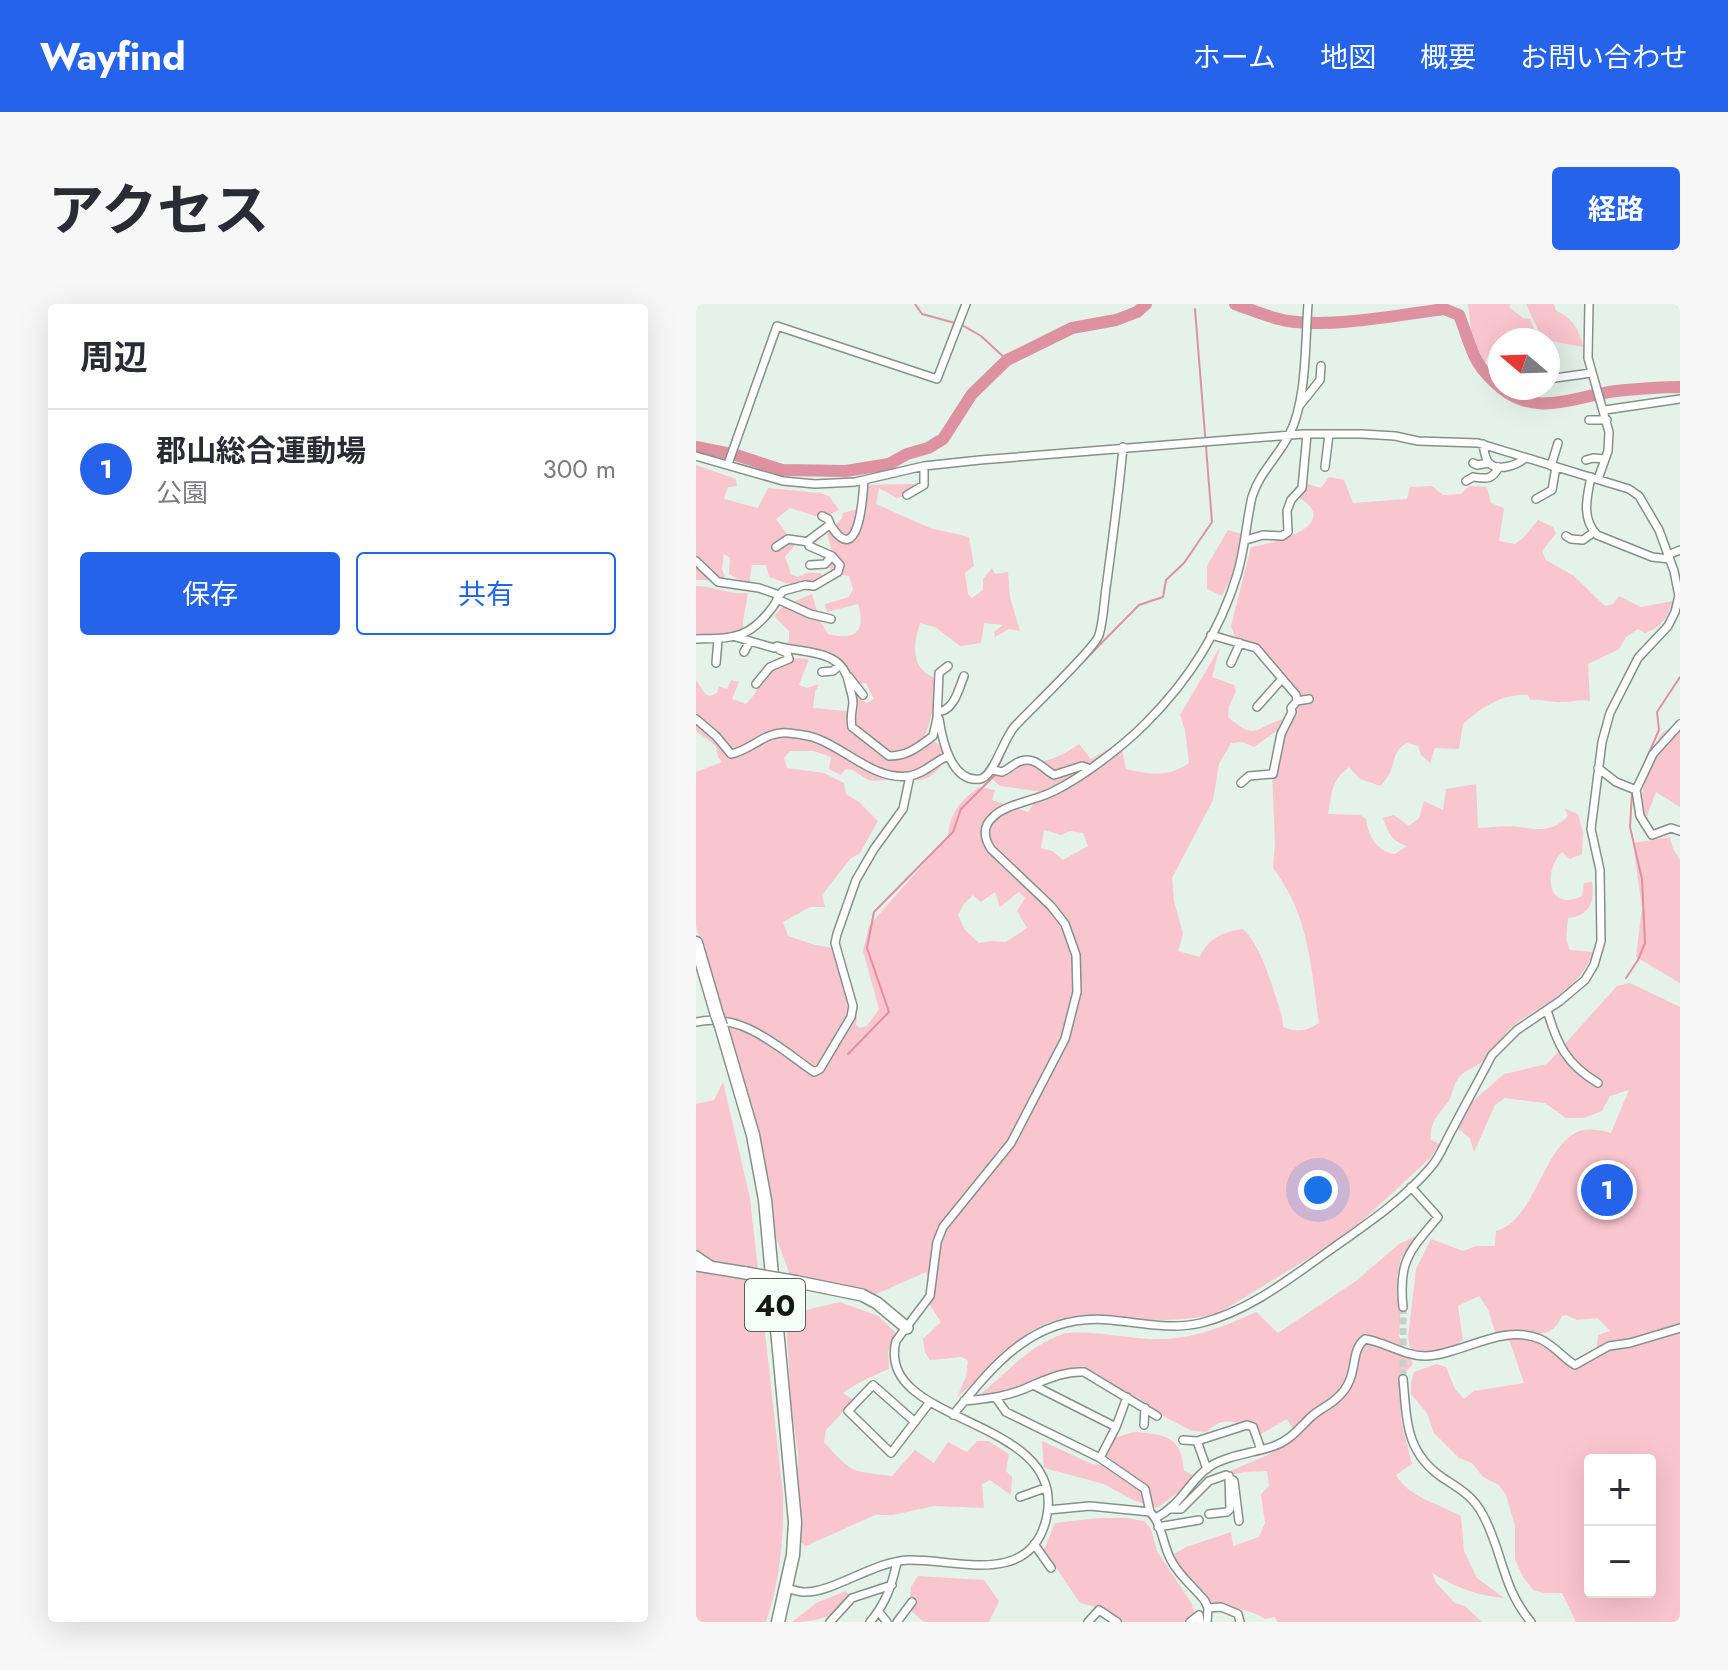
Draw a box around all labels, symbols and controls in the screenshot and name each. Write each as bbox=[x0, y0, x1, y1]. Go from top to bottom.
text: Wayfind bbox=[40, 29, 186, 84]
text: ホーム bbox=[1193, 37, 1276, 78]
text: 地図 bbox=[1320, 37, 1376, 78]
text: 概要 bbox=[1420, 37, 1476, 78]
text: お問い合わせ bbox=[1520, 37, 1688, 78]
button: 経路 bbox=[1552, 167, 1680, 250]
text: アクセス bbox=[48, 170, 269, 251]
north arrow bbox=[1488, 328, 1560, 400]
text: 周辺 bbox=[80, 333, 148, 382]
text: 郡山総合運動場 bbox=[156, 429, 366, 472]
text: 1 bbox=[99, 450, 113, 488]
text: 300 m bbox=[543, 450, 616, 488]
text: 公園 bbox=[156, 474, 208, 512]
button: 保存 bbox=[80, 552, 340, 635]
button: 共有 bbox=[356, 552, 616, 635]
pin: 1 bbox=[1581, 1160, 1633, 1220]
your location bbox=[1298, 1170, 1338, 1210]
road number: 40 bbox=[745, 1279, 805, 1331]
map controls bbox=[1584, 1454, 1656, 1598]
button: + bbox=[1584, 1454, 1656, 1526]
button: − bbox=[1584, 1526, 1656, 1598]

